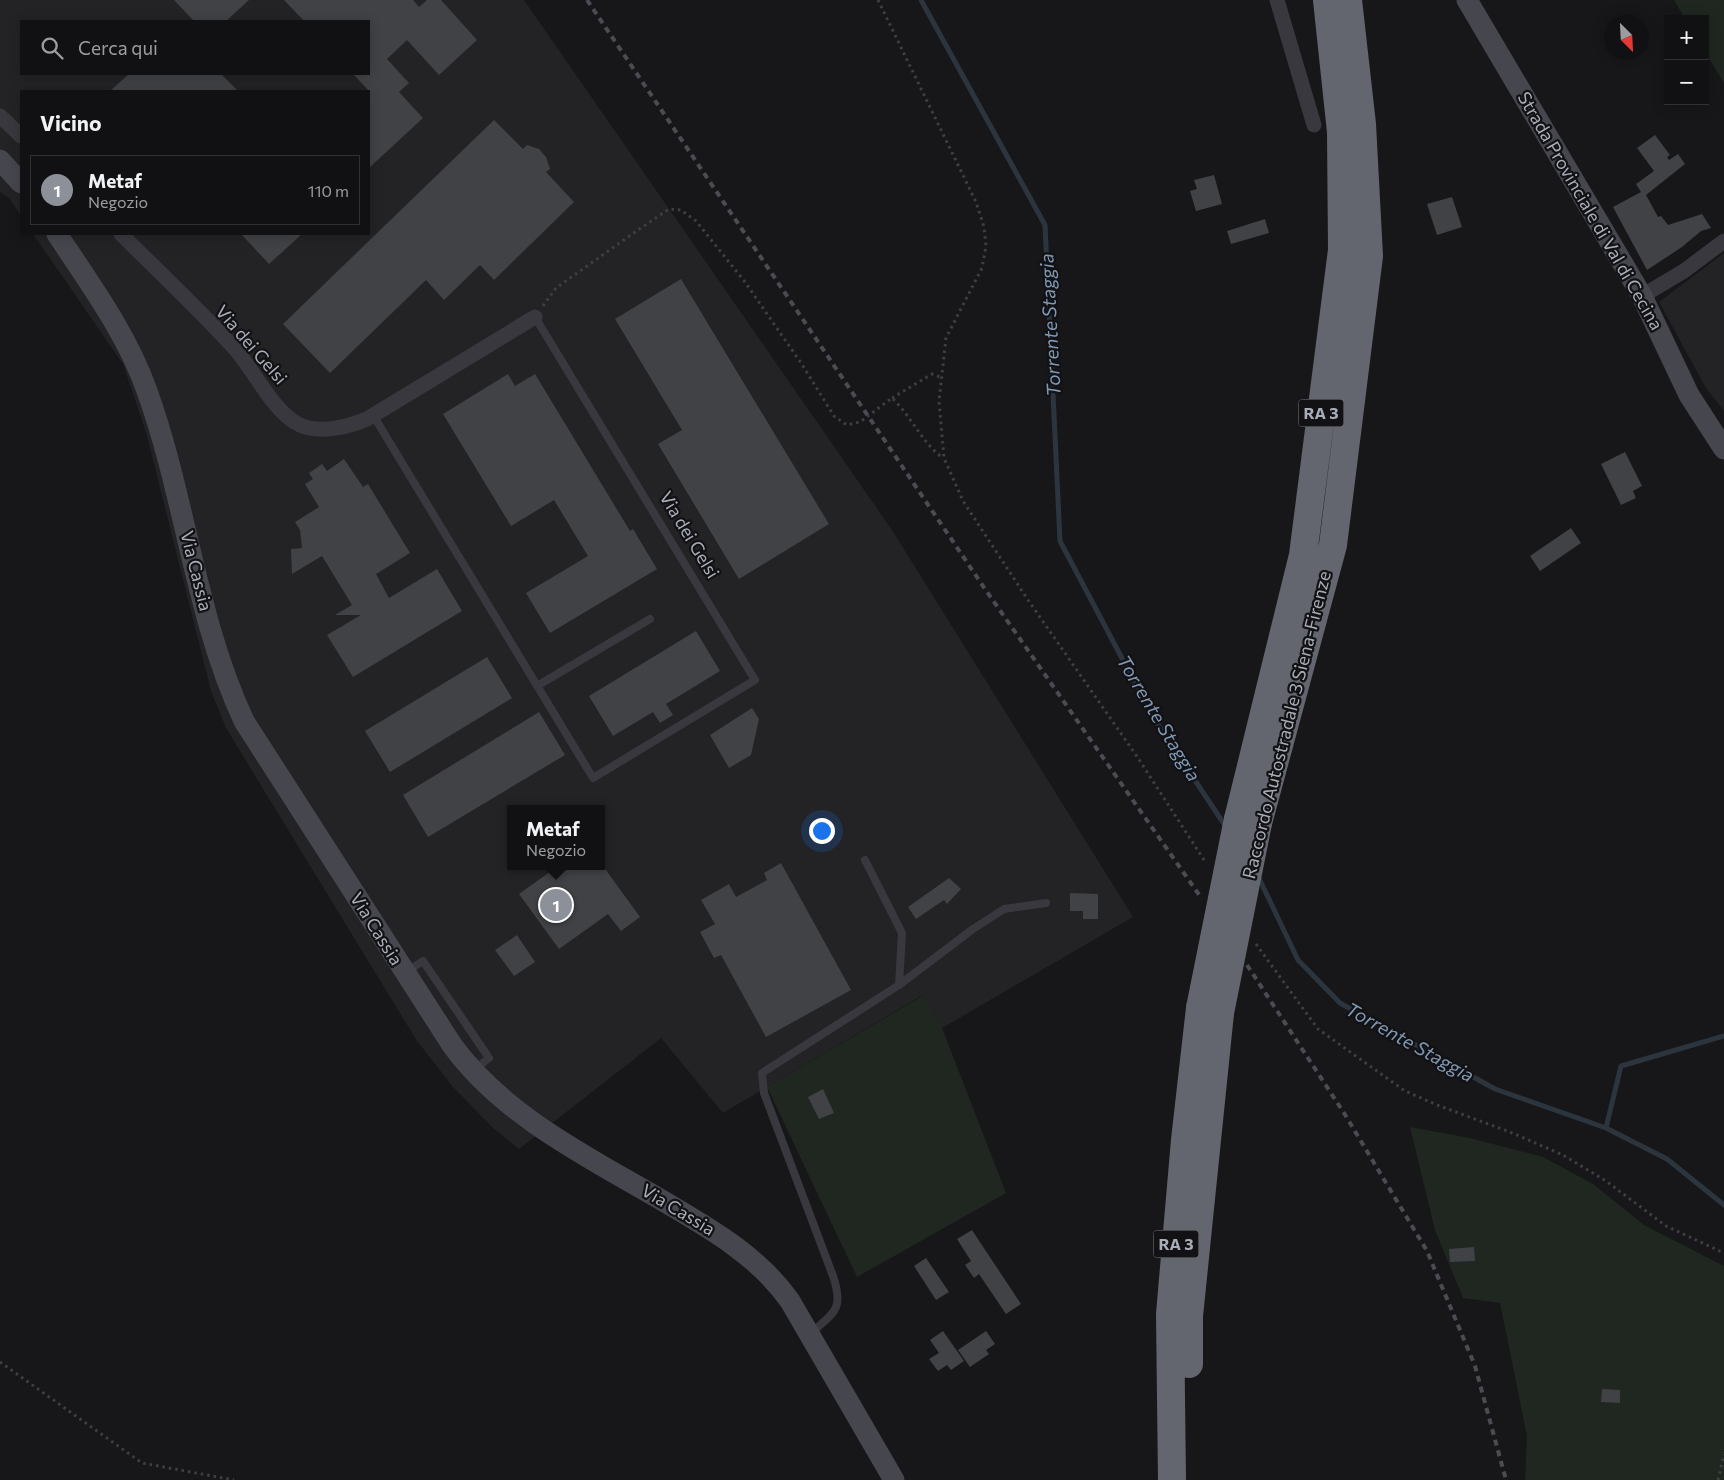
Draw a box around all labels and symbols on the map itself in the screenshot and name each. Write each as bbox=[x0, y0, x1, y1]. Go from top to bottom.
north arrow bbox=[1604, 15, 1649, 60]
street label: Strada Provinciale di Val di Cecina bbox=[1513, 87, 1668, 334]
water label: Torrente Staggia bbox=[1034, 253, 1065, 397]
street label: Via dei Gelsi bbox=[211, 300, 292, 389]
road number: RA 3 bbox=[1298, 399, 1344, 426]
street label: Via dei Gelsi bbox=[655, 487, 724, 582]
street label: Via Cassia bbox=[176, 528, 218, 613]
street label: Raccordo Autostradale 3 Siena-Firenze bbox=[1237, 568, 1335, 881]
water label: Torrente Staggia bbox=[1113, 650, 1206, 785]
your location bbox=[809, 818, 835, 844]
pin: 1 bbox=[540, 886, 572, 924]
street label: Via Cassia bbox=[346, 888, 408, 969]
water label: Torrente Staggia bbox=[1342, 997, 1479, 1086]
street label: Via Cassia bbox=[638, 1179, 719, 1240]
road number: RA 3 bbox=[1154, 1230, 1198, 1258]

